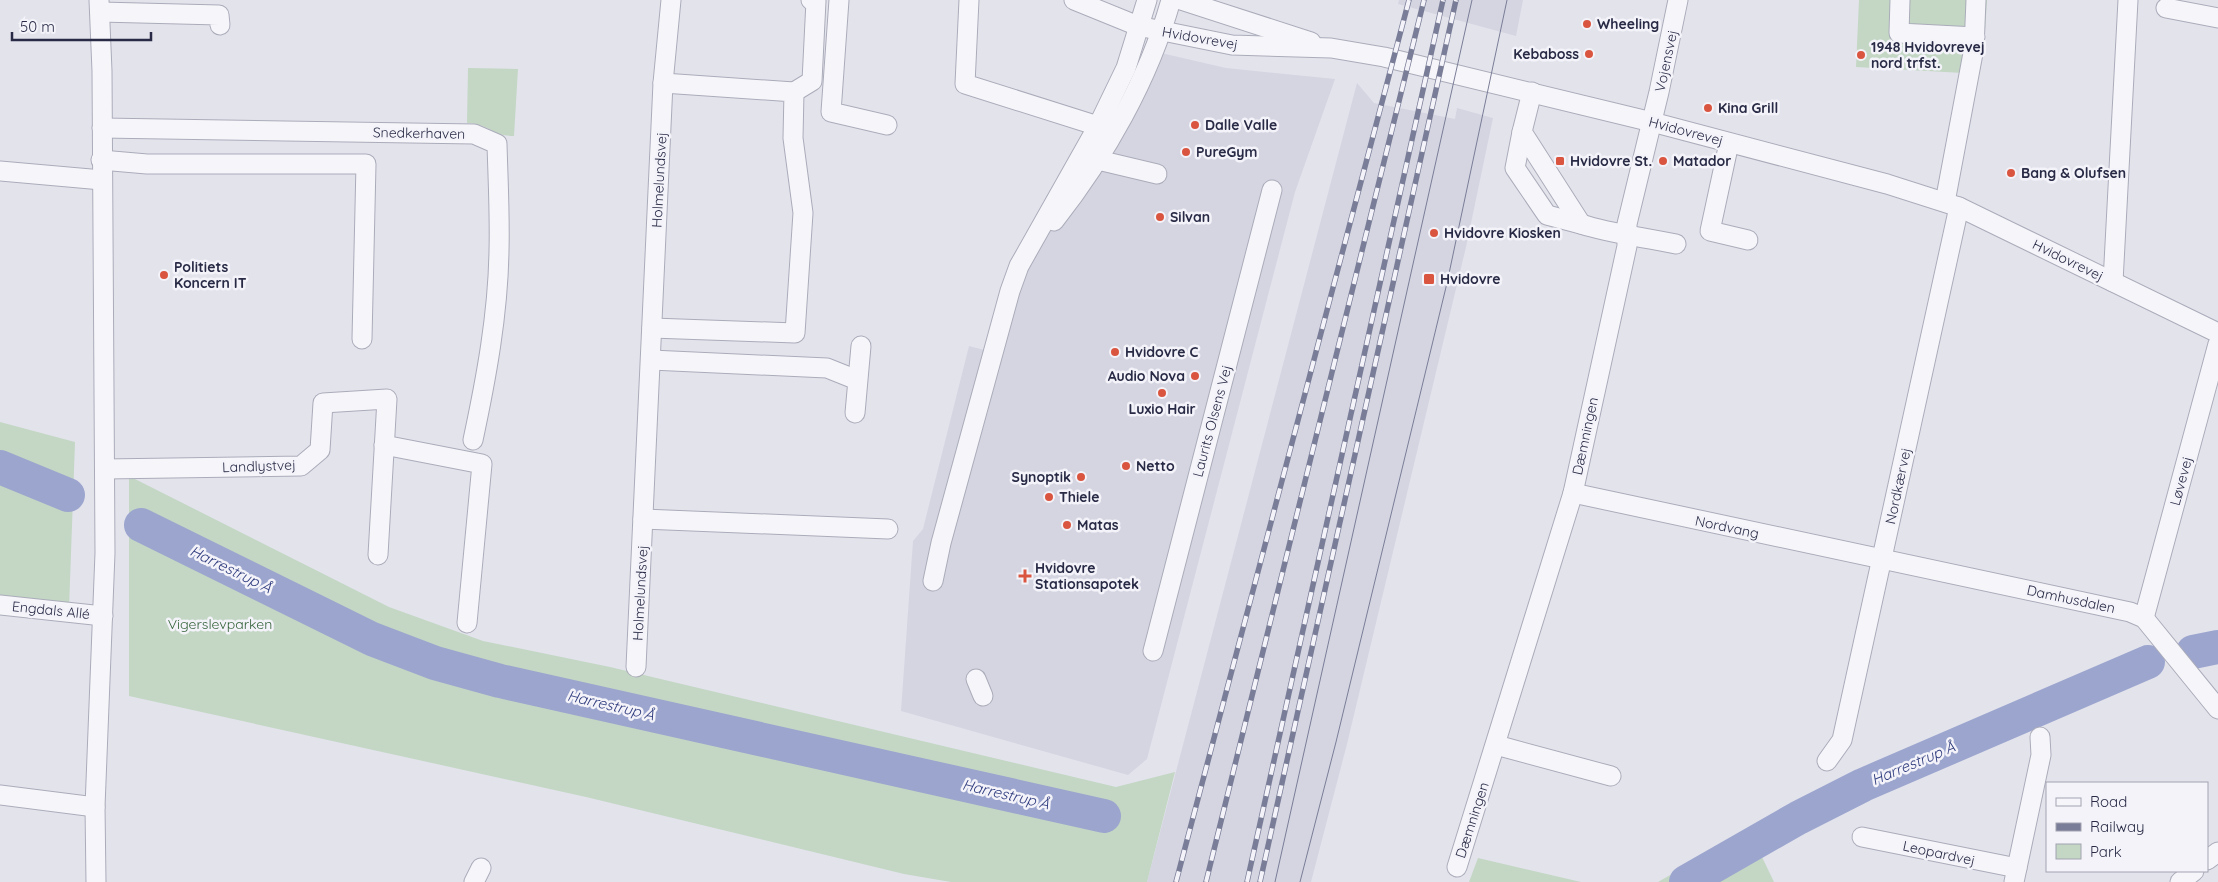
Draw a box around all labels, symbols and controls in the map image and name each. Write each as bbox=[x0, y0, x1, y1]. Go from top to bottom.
scale bar bbox=[12, 10, 151, 42]
place label: Wheeling bbox=[1597, 15, 1659, 33]
text: 50 m bbox=[20, 17, 55, 36]
marker: Wheeling bbox=[1581, 18, 1593, 30]
street label: Hvidovrevej bbox=[1161, 22, 1239, 54]
street label: Vojensvej bbox=[1651, 28, 1681, 94]
place label: 1948 Hvidovrevej nord trfst. bbox=[1871, 38, 1985, 72]
place label: Kebaboss bbox=[1513, 45, 1579, 63]
marker: Kebaboss bbox=[1583, 48, 1595, 60]
marker: 1948 Hvidovrevej nord trfst. bbox=[1855, 49, 1867, 61]
place label: Kina Grill bbox=[1718, 99, 1778, 117]
marker: Kina Grill bbox=[1702, 102, 1714, 114]
street label: Hvidovrevej bbox=[1647, 112, 1725, 150]
place label: Dalle Valle bbox=[1205, 116, 1277, 134]
marker: Dalle Valle bbox=[1189, 119, 1201, 131]
street label: Snedkerhaven bbox=[373, 123, 465, 143]
street label: Holmelundsvej bbox=[648, 132, 670, 228]
place label: PureGym bbox=[1196, 143, 1258, 161]
marker: PureGym bbox=[1180, 146, 1192, 158]
place label: Hvidovre St. bbox=[1570, 152, 1652, 170]
place label: Matador bbox=[1673, 152, 1731, 170]
marker: Hvidovre St. bbox=[1554, 155, 1566, 167]
marker: Matador bbox=[1657, 155, 1669, 167]
place label: Bang & Olufsen bbox=[2021, 164, 2126, 182]
marker: Bang & Olufsen bbox=[2005, 167, 2017, 179]
place label: Silvan bbox=[1170, 208, 1210, 226]
marker: Silvan bbox=[1154, 211, 1166, 223]
place label: Hvidovre Kiosken bbox=[1444, 224, 1561, 242]
marker: Hvidovre Kiosken bbox=[1428, 227, 1440, 239]
street label: Hvidovrevej bbox=[2030, 235, 2106, 285]
place label: Politiets Koncern IT bbox=[174, 258, 247, 292]
marker: Politiets Koncern IT bbox=[158, 269, 170, 281]
place label: Hvidovre bbox=[1440, 270, 1501, 288]
marker: Hvidovre bbox=[1422, 272, 1436, 286]
place label: Hvidovre C bbox=[1125, 343, 1199, 361]
marker: Hvidovre C bbox=[1109, 346, 1121, 358]
street label: Laurits Olsens Vej bbox=[1188, 363, 1236, 479]
place label: Audio Nova bbox=[1108, 367, 1185, 385]
marker: Audio Nova bbox=[1189, 370, 1201, 382]
marker: Luxio Hair bbox=[1156, 387, 1168, 399]
street label: Dæmningen bbox=[1568, 395, 1602, 477]
place label: Luxio Hair bbox=[1128, 400, 1196, 418]
street label: Nordkærvej bbox=[1881, 446, 1915, 526]
street label: Løvevej bbox=[2166, 454, 2196, 508]
street label: Landlystvej bbox=[222, 456, 296, 476]
place label: Netto bbox=[1136, 457, 1175, 475]
marker: Netto bbox=[1120, 460, 1132, 472]
place label: Synoptik bbox=[1012, 468, 1071, 486]
marker: Synoptik bbox=[1075, 471, 1087, 483]
place label: Thiele bbox=[1059, 488, 1099, 506]
marker: Thiele bbox=[1043, 491, 1055, 503]
street label: Nordvang bbox=[1693, 511, 1761, 543]
place label: Matas bbox=[1077, 516, 1119, 534]
marker: Matas bbox=[1061, 519, 1073, 531]
water label: Harrestrup Å bbox=[187, 541, 275, 597]
street label: Holmelundsvej bbox=[629, 545, 651, 641]
place label: Hvidovre Stationsapotek bbox=[1035, 559, 1139, 593]
marker: Hvidovre Stationsapotek bbox=[1019, 570, 1031, 582]
street label: Damhusdalen bbox=[2025, 581, 2117, 617]
street label: Engdals Allé bbox=[11, 597, 91, 623]
park label: Vigerslevparken bbox=[168, 615, 272, 633]
water label: Harrestrup Å bbox=[566, 686, 657, 724]
water label: Harrestrup Å bbox=[1868, 737, 1958, 789]
water label: Harrestrup Å bbox=[961, 775, 1052, 813]
street label: Dæmningen bbox=[1451, 780, 1493, 860]
legend bbox=[2046, 782, 2208, 872]
text: Road bbox=[2090, 792, 2127, 811]
text: Railway bbox=[2090, 817, 2145, 836]
street label: Leopardvej bbox=[1901, 837, 1977, 869]
text: Park bbox=[2090, 842, 2122, 861]

